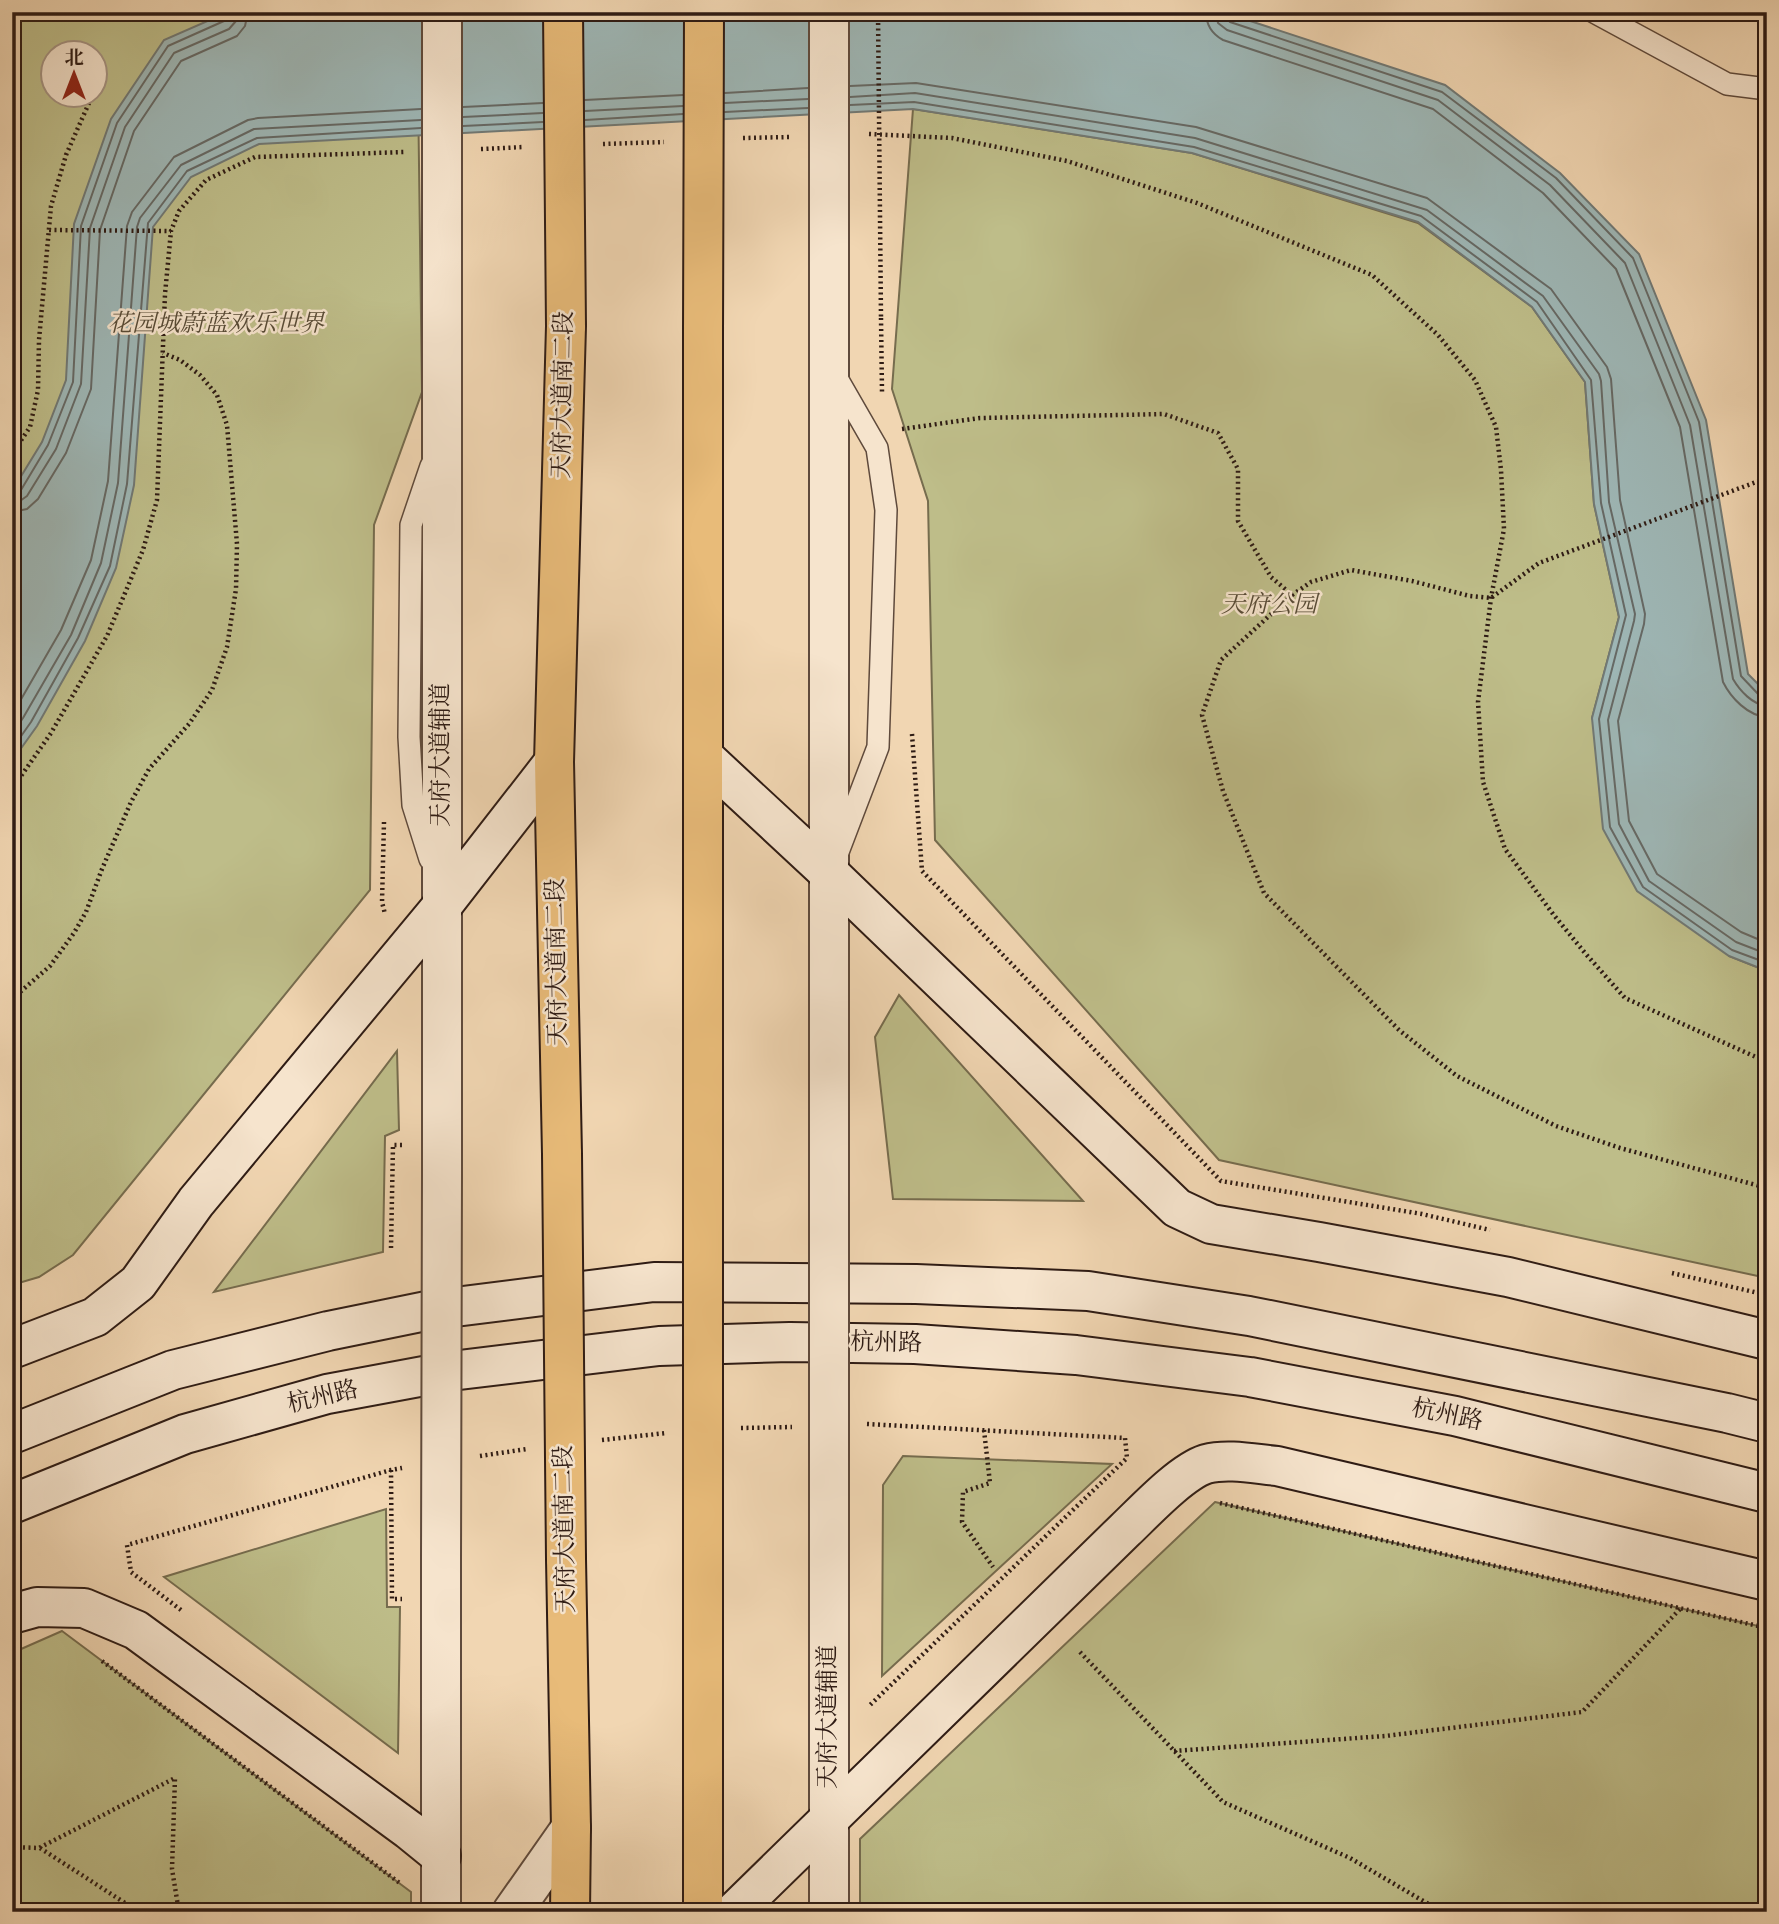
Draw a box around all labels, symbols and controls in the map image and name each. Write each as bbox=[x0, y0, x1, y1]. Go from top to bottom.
north arrow bbox=[38, 38, 108, 108]
text: 北 bbox=[64, 46, 84, 72]
park label: 花园城蔚蓝欢乐世界 bbox=[108, 308, 326, 342]
street label: 天府大道南二段 bbox=[546, 311, 582, 479]
park label: 天府公园 bbox=[1221, 589, 1321, 623]
street label: 天府大道辅道 bbox=[425, 683, 459, 827]
street label: 天府大道南二段 bbox=[540, 878, 576, 1046]
street label: 杭州路 bbox=[850, 1326, 922, 1362]
street label: 杭州路 bbox=[284, 1373, 362, 1423]
street label: 杭州路 bbox=[1408, 1392, 1486, 1440]
street label: 天府大道南二段 bbox=[548, 1445, 584, 1613]
street label: 天府大道辅道 bbox=[812, 1645, 846, 1789]

